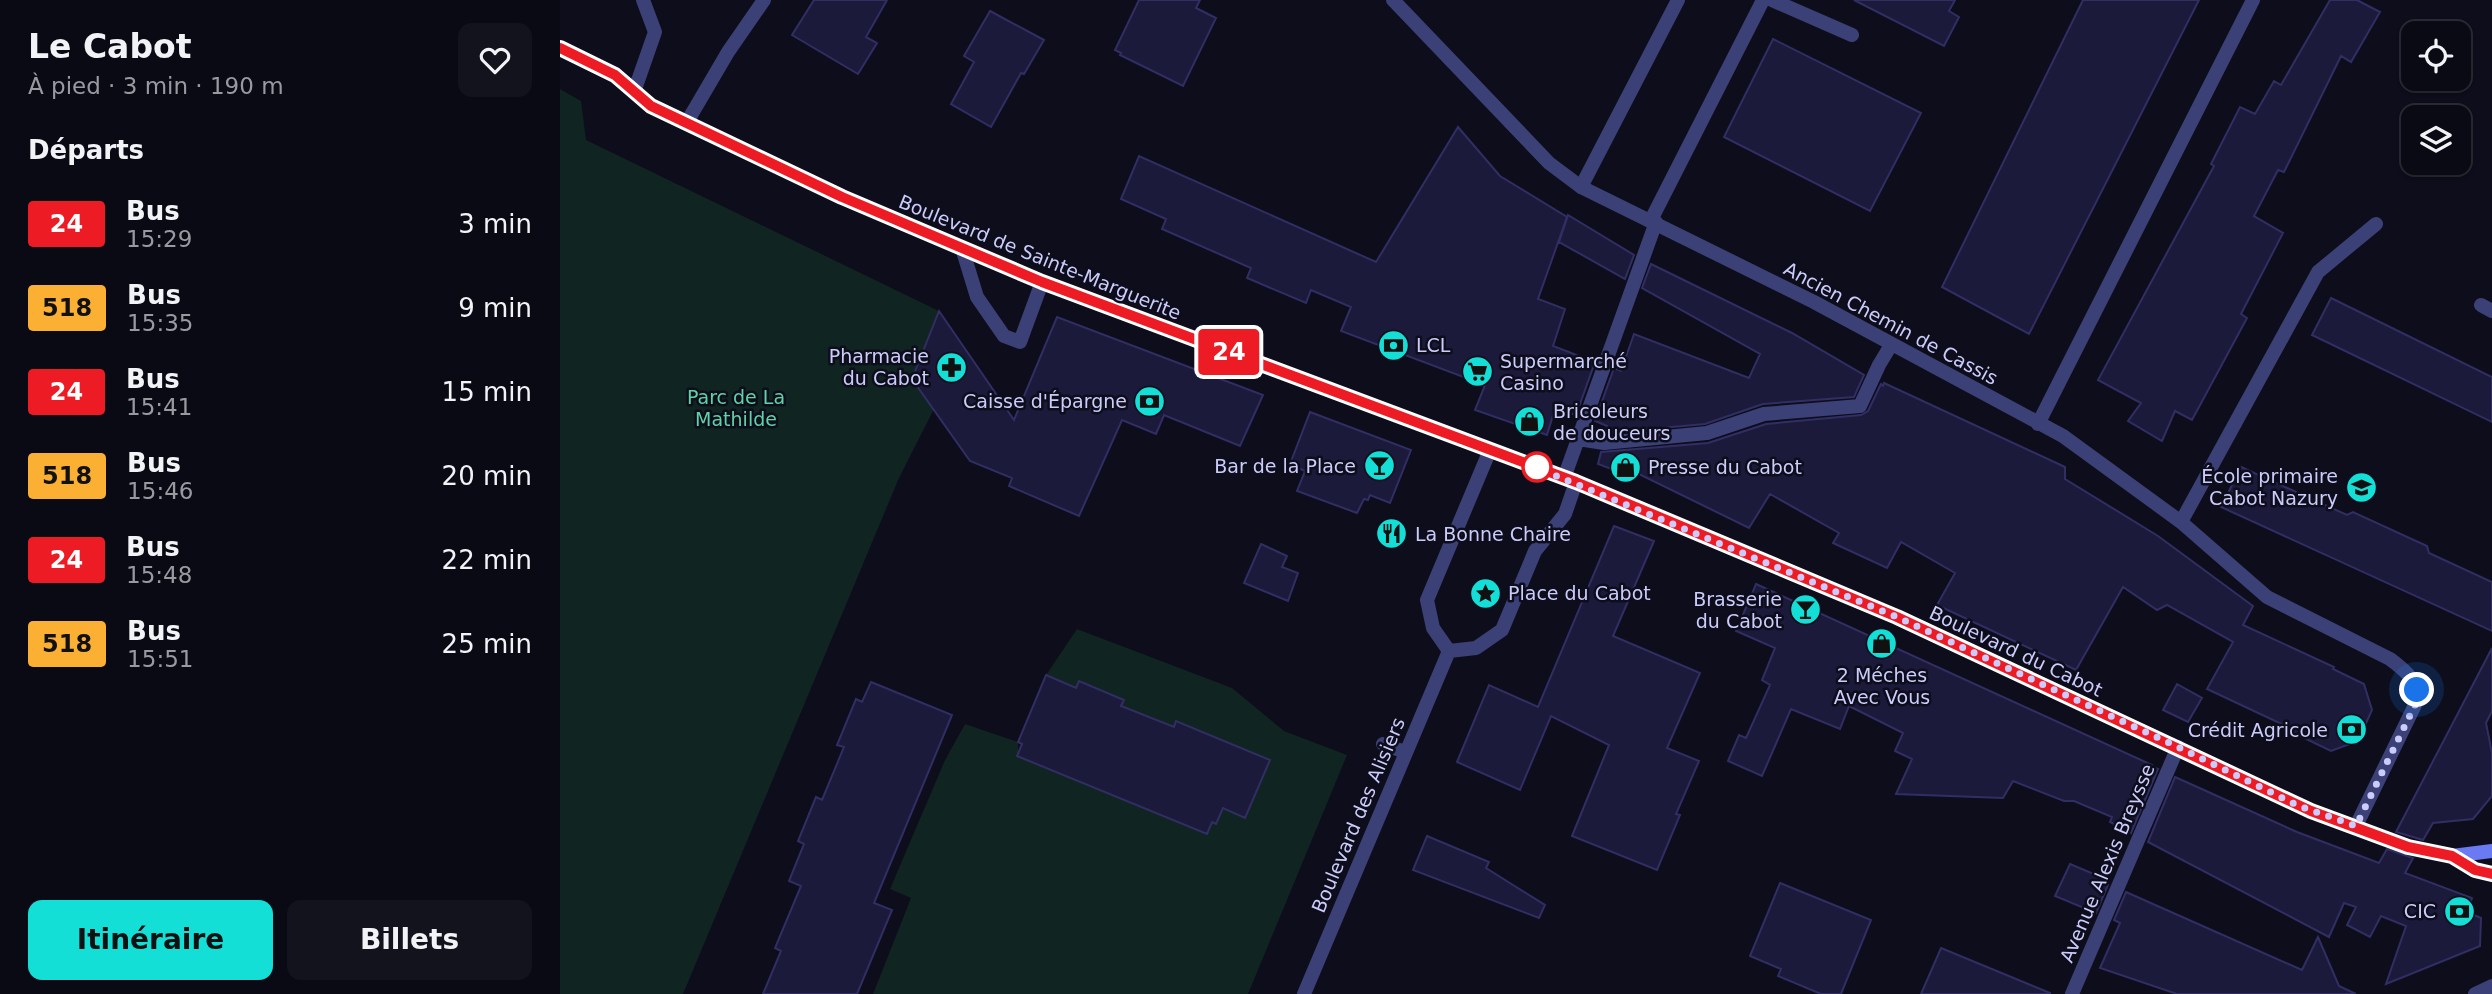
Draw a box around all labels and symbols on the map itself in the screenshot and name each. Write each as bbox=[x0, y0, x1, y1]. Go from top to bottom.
street label: Boulevard de Sainte-Marguerite bbox=[896, 190, 1184, 324]
street label: Ancien Chemin de Cassis bbox=[1780, 257, 2002, 389]
bank icon: LCL bbox=[1376, 328, 1410, 362]
line badge: 24 bbox=[1198, 329, 1260, 375]
place label: LCL bbox=[1416, 334, 1451, 356]
place label: Pharmacie du Cabot bbox=[829, 345, 929, 389]
pharmacy icon: Pharmacie du Cabot bbox=[935, 350, 969, 384]
place label: Supermarché Casino bbox=[1500, 350, 1627, 394]
supermarket icon: Supermarché Casino bbox=[1460, 355, 1494, 389]
bank icon: Caisse d'Épargne bbox=[1133, 384, 1167, 418]
park label: Parc de La Mathilde bbox=[687, 386, 785, 430]
place label: Caisse d'Épargne bbox=[963, 390, 1127, 412]
place label: Bricoleurs de douceurs bbox=[1553, 400, 1670, 444]
shop icon: Bricoleurs de douceurs bbox=[1513, 405, 1547, 439]
bar icon: Bar de la Place bbox=[1362, 449, 1396, 483]
shop icon: Presse du Cabot bbox=[1608, 450, 1642, 484]
unlabelled marker bbox=[1522, 452, 1552, 482]
place label: Bar de la Place bbox=[1214, 455, 1356, 477]
place label: Presse du Cabot bbox=[1648, 456, 1802, 478]
place label: École primaire Cabot Nazury bbox=[2201, 465, 2338, 509]
school or university icon: École primaire Cabot Nazury bbox=[2344, 470, 2378, 504]
restaurant icon: La Bonne Chaire bbox=[1375, 517, 1409, 551]
place label: La Bonne Chaire bbox=[1415, 523, 1571, 545]
place icon: Place du Cabot bbox=[1468, 576, 1502, 610]
place label: Place du Cabot bbox=[1508, 582, 1651, 604]
place label: Brasserie du Cabot bbox=[1693, 588, 1782, 632]
bar icon: Brasserie du Cabot bbox=[1788, 593, 1822, 627]
street label: Boulevard du Cabot bbox=[1926, 601, 2106, 701]
shop icon: 2 Méches Avec Vous bbox=[1865, 627, 1899, 661]
place label: 2 Méches Avec Vous bbox=[1834, 664, 1930, 708]
your location bbox=[2399, 672, 2434, 707]
bank icon: Crédit Agricole bbox=[2334, 713, 2368, 747]
street label: Boulevard des Alisiers bbox=[1307, 714, 1409, 916]
place label: Crédit Agricole bbox=[2188, 719, 2328, 741]
street label: Avenue Alexis Breysse bbox=[2055, 760, 2159, 966]
bank icon: CIC bbox=[2442, 894, 2476, 928]
place label: CIC bbox=[2404, 900, 2436, 922]

